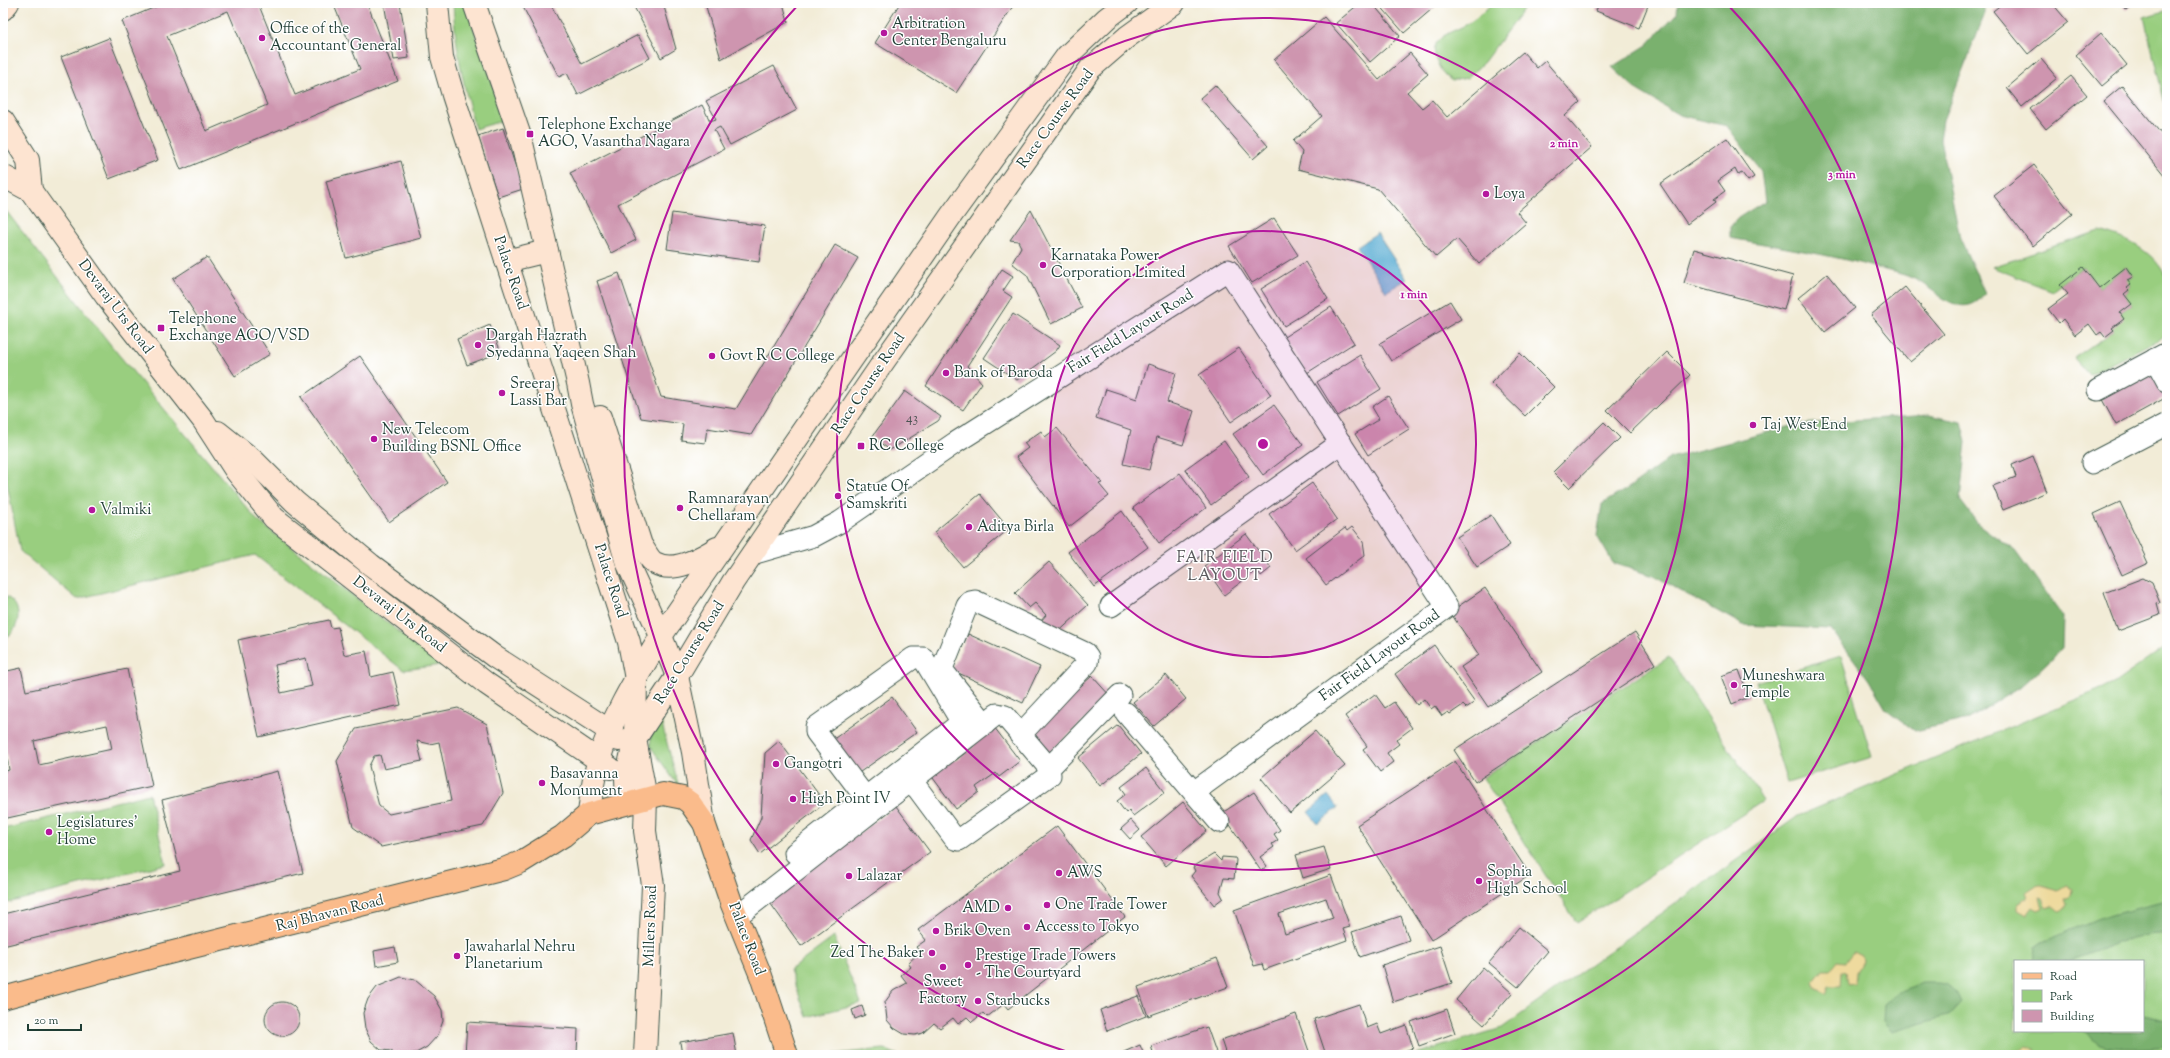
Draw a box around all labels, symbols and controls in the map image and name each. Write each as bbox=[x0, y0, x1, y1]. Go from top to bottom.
place label: Arbitration Center Bengaluru bbox=[892, 14, 1007, 52]
place label: Office of the Accountant General bbox=[270, 19, 401, 57]
marker: Arbitration Center Bengaluru bbox=[879, 28, 889, 38]
marker: Office of the Accountant General bbox=[257, 33, 267, 43]
street label: Race Course Road bbox=[1013, 65, 1100, 173]
place label: Telephone Exchange AGO, Vasantha Nagara bbox=[538, 115, 690, 153]
marker: Telephone Exchange AGO, Vasantha Nagara bbox=[525, 129, 535, 139]
text: 2 min bbox=[1550, 135, 1579, 153]
text: 3 min bbox=[1828, 166, 1857, 184]
place label: Loya bbox=[1494, 184, 1525, 205]
marker: Loya bbox=[1481, 189, 1491, 199]
street label: Palace Road bbox=[488, 233, 533, 313]
place label: Karnataka Power Corporation Limited bbox=[1051, 246, 1186, 284]
street label: Devaraj Urs Road bbox=[72, 255, 158, 359]
marker: Karnataka Power Corporation Limited bbox=[1038, 260, 1048, 270]
street label: Fair Field Layout Road bbox=[1064, 284, 1198, 379]
text: 1 min bbox=[1399, 286, 1428, 304]
place label: Telephone Exchange AGO/VSD bbox=[169, 309, 309, 347]
marker: Telephone Exchange AGO/VSD bbox=[156, 323, 166, 333]
place label: Dargah Hazrath Syedanna Yaqeen Shah bbox=[486, 326, 637, 364]
street label: Race Course Road bbox=[827, 329, 911, 439]
marker: Dargah Hazrath Syedanna Yaqeen Shah bbox=[473, 340, 483, 350]
place label: Govt R C College bbox=[720, 346, 835, 367]
marker: Govt R C College bbox=[707, 351, 717, 361]
place label: Bank of Baroda bbox=[954, 363, 1053, 384]
marker: Bank of Baroda bbox=[941, 368, 951, 378]
place label: Sreeraj Lassi Bar bbox=[510, 374, 567, 412]
marker: Sreeraj Lassi Bar bbox=[497, 388, 507, 398]
house number: 43 bbox=[906, 410, 918, 428]
place label: Taj West End bbox=[1761, 415, 1848, 436]
place label: New Telecom Building BSNL Office bbox=[382, 420, 521, 458]
marker: Taj West End bbox=[1748, 420, 1758, 430]
marker: New Telecom Building BSNL Office bbox=[369, 434, 379, 444]
place label: RC College bbox=[869, 436, 944, 457]
centre of rings bbox=[1256, 437, 1270, 451]
marker: RC College bbox=[856, 441, 866, 451]
place label: Statue Of Samskriti bbox=[846, 477, 910, 515]
place label: Ramnarayan Chellaram bbox=[688, 489, 769, 527]
marker: Statue Of Samskriti bbox=[833, 491, 843, 501]
place label: Valmiki bbox=[100, 500, 151, 521]
marker: Ramnarayan Chellaram bbox=[675, 503, 685, 513]
marker: Valmiki bbox=[87, 505, 97, 515]
place label: Aditya Birla bbox=[977, 517, 1054, 538]
marker: Aditya Birla bbox=[964, 522, 974, 532]
street label: Palace Road bbox=[588, 541, 632, 621]
district label: FAIR FIELD LAYOUT bbox=[1176, 547, 1274, 588]
street label: Devaraj Urs Road bbox=[348, 572, 451, 659]
street label: Race Course Road bbox=[650, 597, 731, 709]
street label: Fair Field Layout Road bbox=[1315, 605, 1445, 707]
place label: Muneshwara Temple bbox=[1742, 666, 1825, 704]
marker: Muneshwara Temple bbox=[1729, 680, 1739, 690]
place label: Gangotri bbox=[784, 754, 842, 775]
marker: Gangotri bbox=[771, 759, 781, 769]
place label: Basavanna Monument bbox=[550, 764, 622, 802]
marker: Basavanna Monument bbox=[537, 778, 547, 788]
place label: High Point IV bbox=[801, 789, 891, 810]
marker: High Point IV bbox=[788, 794, 798, 804]
place label: Legislatures' Home bbox=[57, 813, 138, 851]
marker: Legislatures' Home bbox=[44, 827, 54, 837]
place label: Sophia High School bbox=[1487, 862, 1567, 900]
place label: AWS bbox=[1067, 863, 1102, 884]
place label: Lalazar bbox=[857, 866, 902, 887]
marker: AWS bbox=[1054, 868, 1064, 878]
marker: Lalazar bbox=[844, 871, 854, 881]
marker: Sophia High School bbox=[1474, 876, 1484, 886]
street label: Millers Road bbox=[639, 884, 663, 967]
street label: Raj Bhavan Road bbox=[274, 890, 387, 938]
place label: One Trade Tower bbox=[1055, 895, 1168, 916]
place label: AMD bbox=[962, 898, 1000, 919]
street label: Palace Road bbox=[722, 899, 770, 979]
marker: One Trade Tower bbox=[1042, 900, 1052, 910]
marker: AMD bbox=[1003, 903, 1013, 913]
place label: Access to Tokyo bbox=[1035, 917, 1139, 938]
place label: Brik Oven bbox=[944, 921, 1011, 942]
marker: Access to Tokyo bbox=[1022, 922, 1032, 932]
marker: Brik Oven bbox=[931, 926, 941, 936]
place label: Jawaharlal Nehru Planetarium bbox=[464, 937, 576, 975]
place label: Zed The Baker bbox=[831, 943, 924, 964]
place label: Prestige Trade Towers - The Courtyard bbox=[976, 946, 1116, 984]
marker: Zed The Baker bbox=[927, 948, 937, 958]
marker: Jawaharlal Nehru Planetarium bbox=[452, 951, 462, 961]
marker: Prestige Trade Towers - The Courtyard bbox=[963, 960, 973, 970]
legend bbox=[2014, 960, 2144, 1032]
marker: Sweet Factory bbox=[938, 962, 948, 972]
text: Road bbox=[2050, 968, 2077, 986]
place label: Sweet Factory bbox=[919, 972, 967, 1010]
text: Park bbox=[2050, 988, 2073, 1006]
place label: Starbucks bbox=[986, 991, 1050, 1012]
marker: Starbucks bbox=[973, 996, 983, 1006]
scale bar bbox=[28, 1006, 81, 1032]
text: Building bbox=[2050, 1008, 2094, 1026]
text: 20 m bbox=[34, 1012, 59, 1030]

